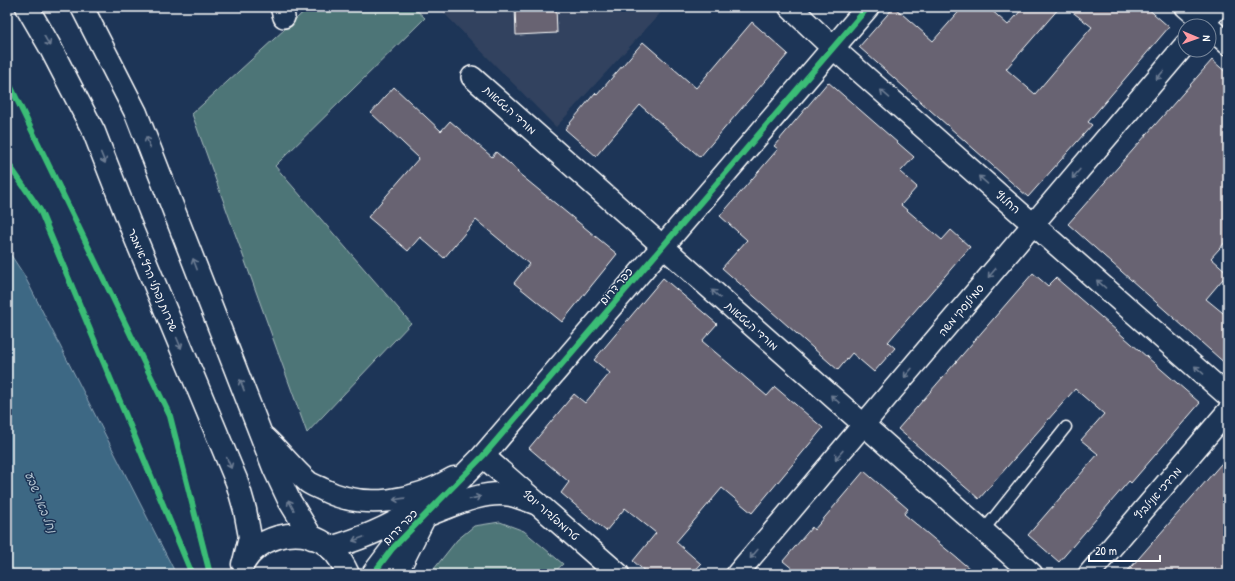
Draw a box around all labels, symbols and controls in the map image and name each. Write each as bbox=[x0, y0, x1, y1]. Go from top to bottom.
north arrow bbox=[1177, 18, 1217, 58]
one-way arrow bbox=[43, 35, 51, 47]
text: N bbox=[1200, 35, 1214, 42]
one-way arrow bbox=[1155, 69, 1164, 80]
street label: מורדי הגטאות bbox=[480, 82, 539, 137]
one-way arrow bbox=[880, 89, 891, 98]
one-way arrow bbox=[143, 137, 151, 149]
one-way arrow bbox=[100, 151, 108, 163]
one-way arrow bbox=[1071, 169, 1080, 179]
one-way arrow bbox=[978, 175, 988, 184]
street label: החלוץ bbox=[993, 188, 1023, 216]
street label: שדרות נפתלי הרץ אימבר bbox=[125, 226, 181, 334]
one-way arrow bbox=[191, 258, 198, 270]
street label: כפר דרום bbox=[596, 265, 636, 307]
one-way arrow bbox=[988, 268, 997, 278]
one-way arrow bbox=[1096, 280, 1107, 289]
street label: סמילנסקי משה bbox=[935, 281, 987, 339]
one-way arrow bbox=[711, 290, 722, 299]
street label: מורדי הגטאות bbox=[722, 298, 781, 353]
one-way arrow bbox=[176, 336, 183, 348]
one-way arrow bbox=[1194, 366, 1204, 375]
one-way arrow bbox=[904, 367, 913, 378]
one-way arrow bbox=[237, 379, 245, 391]
one-way arrow bbox=[830, 395, 840, 404]
one-way arrow bbox=[834, 449, 843, 460]
one-way arrow bbox=[226, 456, 234, 468]
street label: מרדכי אנילביץ bbox=[1131, 464, 1185, 522]
water label: נחל באר שבע bbox=[21, 469, 62, 537]
street label: טרומפלדור יוסף bbox=[520, 487, 583, 544]
one-way arrow bbox=[468, 494, 481, 502]
one-way arrow bbox=[392, 495, 405, 503]
one-way arrow bbox=[287, 499, 295, 511]
street label: כפר דרום bbox=[380, 506, 420, 548]
one-way arrow bbox=[353, 536, 365, 544]
scale bar bbox=[1089, 537, 1160, 563]
text: 20 m bbox=[1095, 542, 1117, 559]
one-way arrow bbox=[750, 549, 759, 559]

